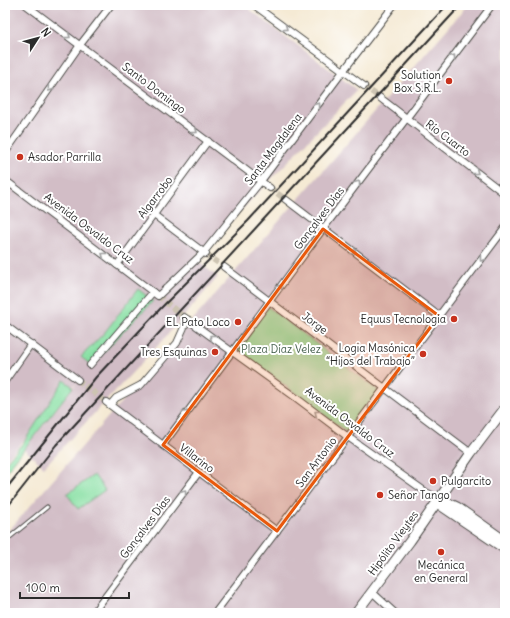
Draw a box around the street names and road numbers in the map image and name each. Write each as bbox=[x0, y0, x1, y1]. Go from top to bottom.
street label: Santo Domingo bbox=[119, 60, 189, 116]
street label: Santa Magdalena bbox=[241, 110, 305, 188]
street label: Río Cuarto bbox=[423, 117, 473, 159]
street label: Algarrobo bbox=[135, 173, 175, 221]
street label: Gonçalves Días bbox=[291, 184, 347, 252]
street label: Avenida Osvaldo Cruz bbox=[41, 190, 137, 266]
street label: Jorge bbox=[300, 309, 331, 337]
street label: Avenida Osvaldo Cruz bbox=[302, 384, 398, 460]
street label: San Antonio bbox=[292, 434, 340, 490]
street label: Villarino bbox=[177, 440, 217, 476]
street label: Gonçalves Días bbox=[117, 493, 173, 561]
street label: Hipólito Vieytes bbox=[365, 508, 421, 578]

